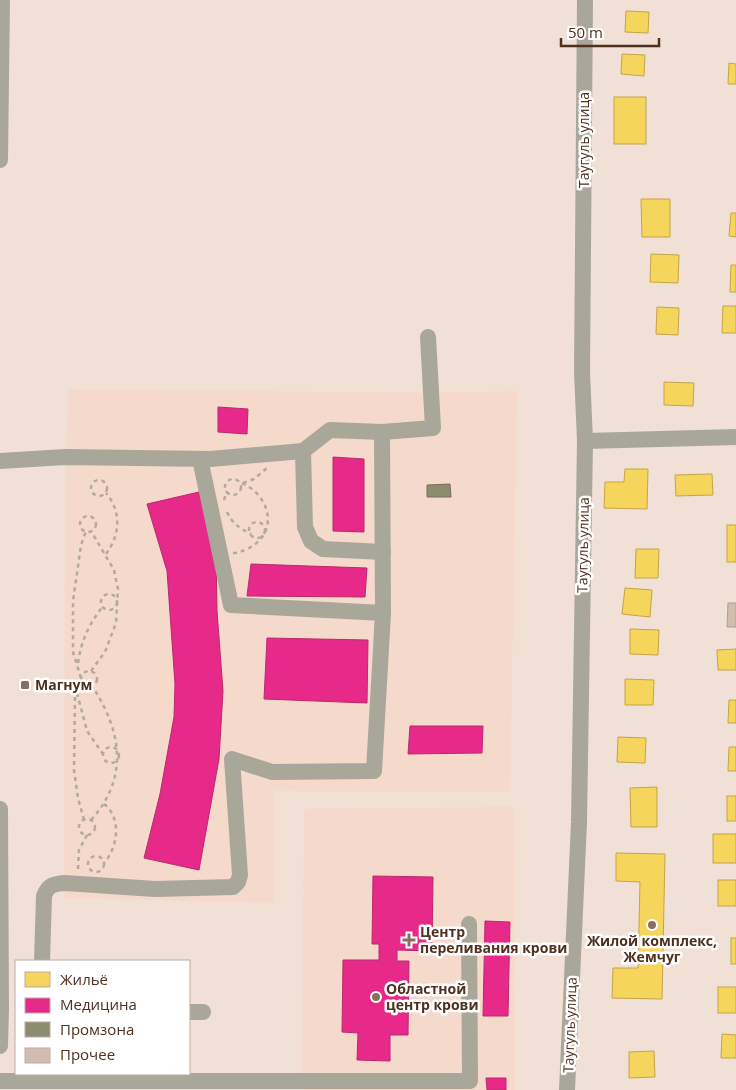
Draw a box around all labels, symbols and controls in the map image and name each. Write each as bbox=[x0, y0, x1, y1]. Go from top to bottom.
scale bar bbox=[561, 15, 658, 47]
text: 50 m bbox=[568, 22, 603, 42]
street label: Таугуль улица bbox=[574, 92, 593, 188]
street label: Таугуль улица bbox=[572, 497, 593, 593]
place label: Магнум bbox=[35, 675, 92, 694]
marker: Магнум bbox=[19, 679, 31, 691]
marker: Жилой комплекс, Жемчуг bbox=[646, 919, 658, 931]
place label: Центр переливания крови bbox=[420, 922, 567, 957]
place label: Жилой комплекс, Жемчуг bbox=[587, 931, 717, 966]
marker: Центр переливания крови bbox=[402, 933, 416, 947]
legend bbox=[15, 960, 190, 1075]
text: Жильё bbox=[60, 969, 108, 989]
street label: Таугуль улица bbox=[558, 977, 581, 1073]
place label: Областной центр крови bbox=[386, 979, 479, 1014]
marker: Областной центр крови bbox=[370, 991, 382, 1003]
text: Медицина bbox=[60, 994, 137, 1014]
text: Промзона bbox=[60, 1019, 134, 1039]
text: Прочее bbox=[60, 1044, 115, 1064]

